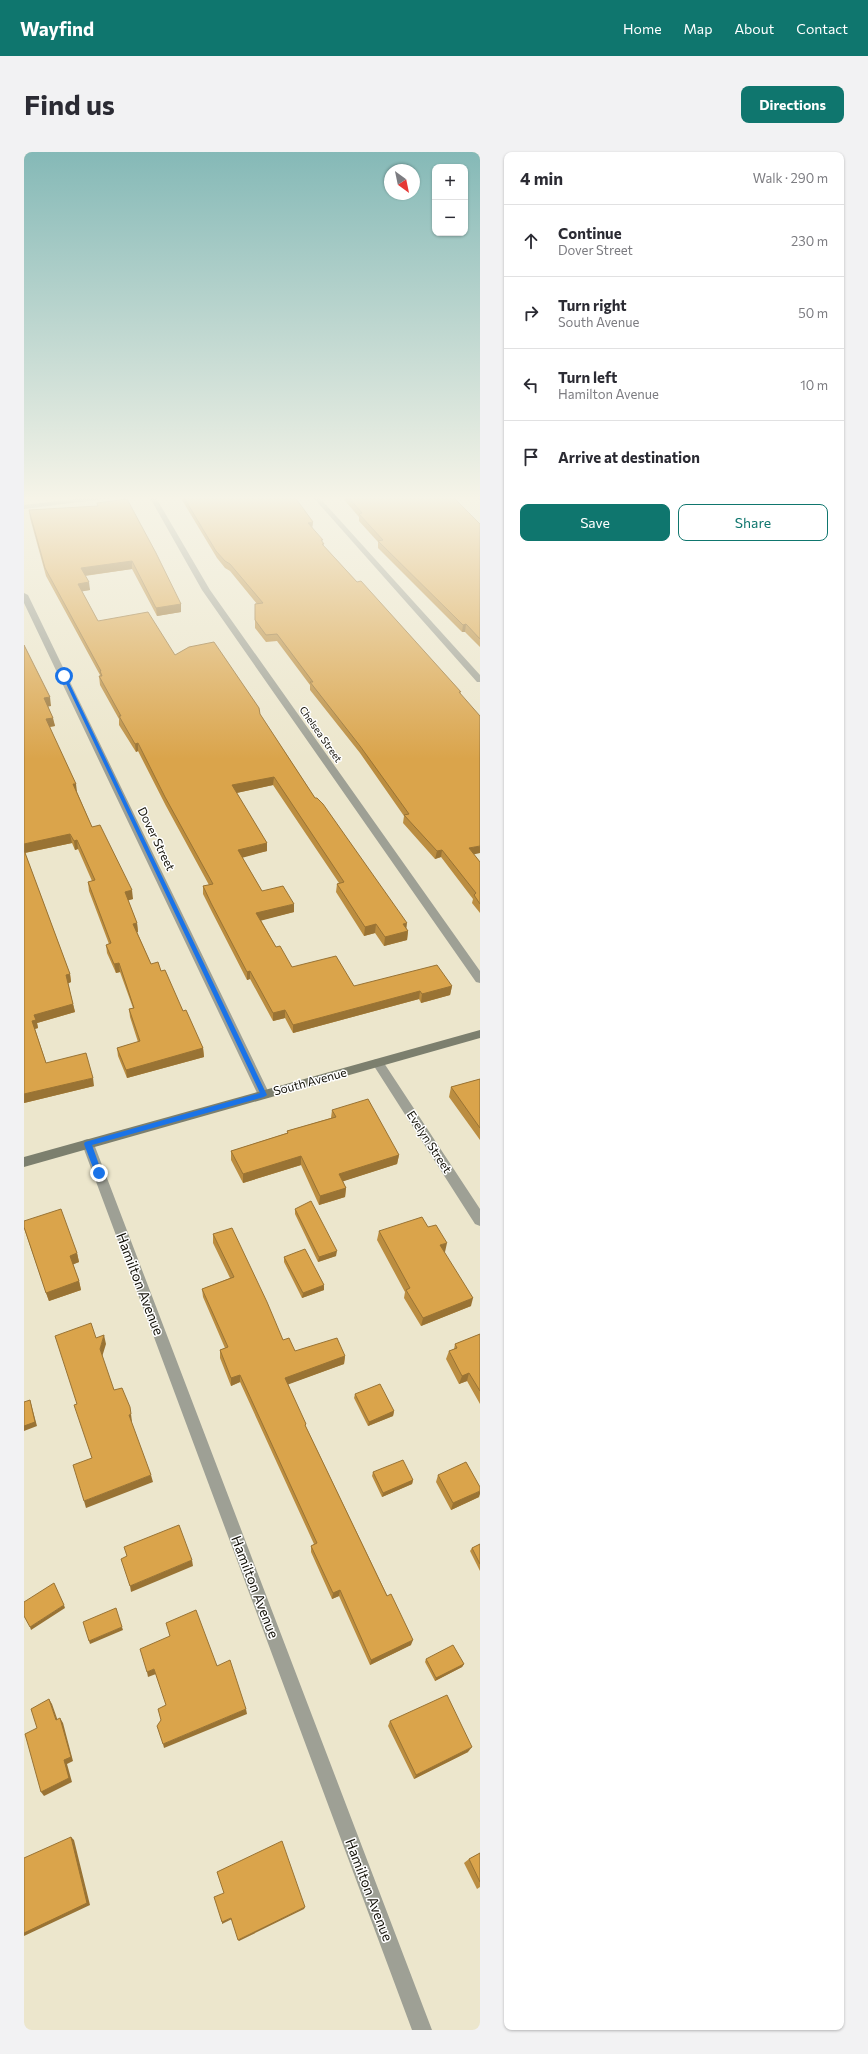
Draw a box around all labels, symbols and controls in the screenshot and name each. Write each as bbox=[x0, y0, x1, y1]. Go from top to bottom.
text: Wayfind bbox=[20, 17, 94, 40]
text: Home bbox=[623, 20, 662, 37]
text: Map bbox=[684, 20, 712, 37]
text: About bbox=[734, 20, 774, 37]
text: Contact bbox=[796, 20, 848, 37]
button: Directions bbox=[741, 86, 844, 123]
text: Find us bbox=[24, 87, 115, 121]
north arrow bbox=[384, 164, 420, 200]
map controls bbox=[432, 164, 468, 236]
button: + bbox=[432, 164, 468, 200]
text: 4 min bbox=[520, 168, 563, 189]
text: Walk · 290 m bbox=[753, 170, 828, 186]
button: − bbox=[432, 200, 468, 236]
text: Continue bbox=[558, 224, 622, 242]
icon: ahead bbox=[520, 230, 542, 252]
text: 230 m bbox=[791, 233, 828, 249]
text: Dover Street bbox=[558, 242, 633, 258]
text: Turn right bbox=[558, 296, 627, 314]
icon: right bbox=[520, 302, 542, 324]
text: 50 m bbox=[798, 305, 828, 321]
text: South Avenue bbox=[558, 314, 639, 330]
text: Turn left bbox=[558, 368, 617, 386]
icon: left bbox=[520, 374, 542, 396]
text: 10 m bbox=[800, 377, 828, 393]
text: Hamilton Avenue bbox=[558, 386, 659, 402]
icon: arrive bbox=[520, 446, 542, 468]
text: Arrive at destination bbox=[558, 448, 700, 466]
button: Save bbox=[520, 504, 670, 541]
button: Share bbox=[678, 504, 828, 541]
route start bbox=[55, 667, 73, 685]
street label: Chelsea Street bbox=[297, 704, 345, 764]
street label: Dover Street bbox=[135, 804, 178, 873]
street label: South Avenue bbox=[272, 1065, 348, 1098]
street label: Evelyn Street bbox=[404, 1108, 455, 1175]
route end bbox=[90, 1164, 108, 1182]
street label: Hamilton Avenue bbox=[113, 1230, 168, 1338]
street label: Hamilton Avenue bbox=[228, 1533, 283, 1641]
street label: Hamilton Avenue bbox=[342, 1836, 397, 1944]

